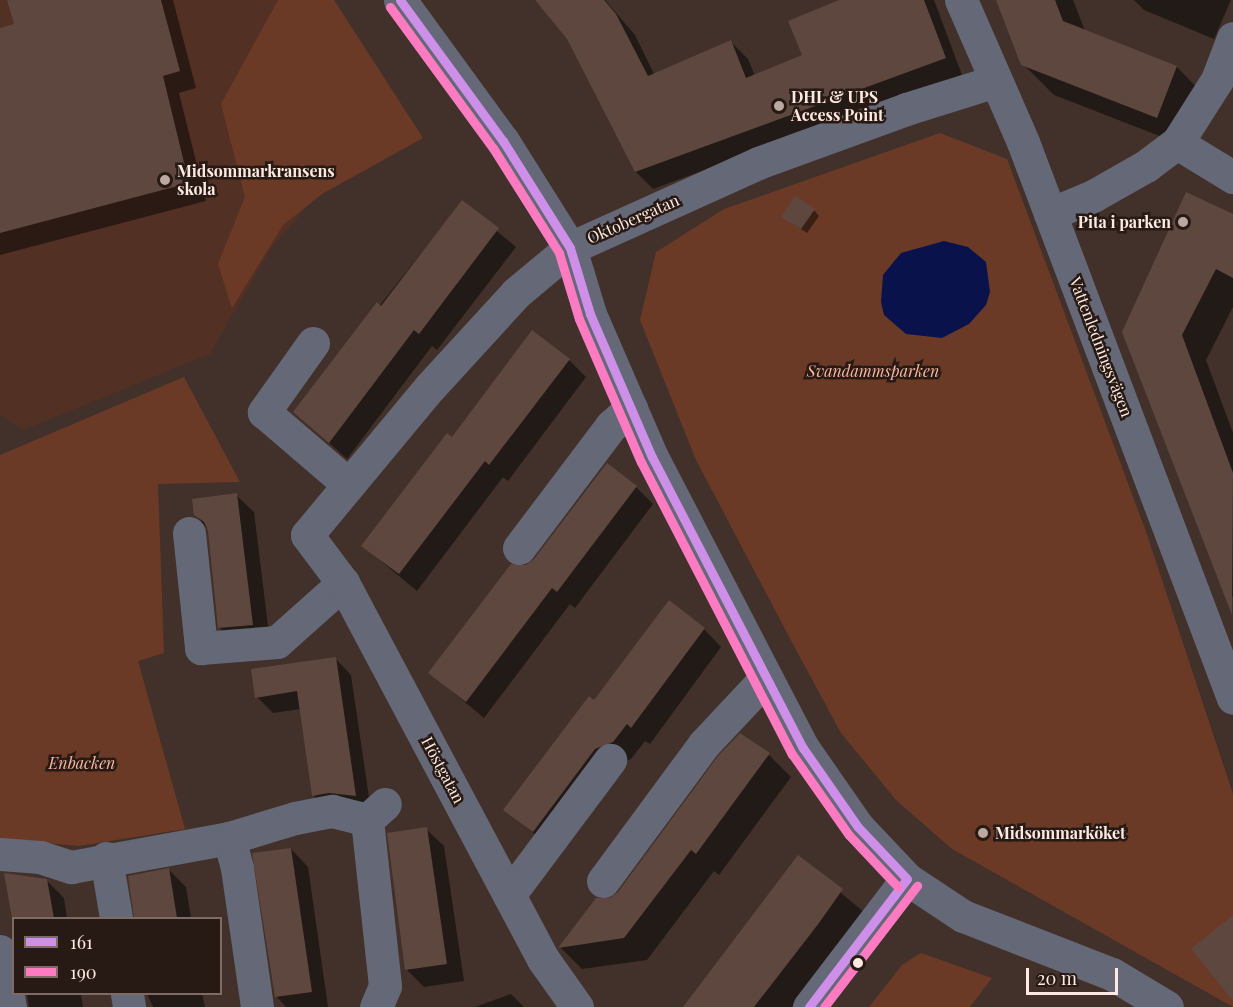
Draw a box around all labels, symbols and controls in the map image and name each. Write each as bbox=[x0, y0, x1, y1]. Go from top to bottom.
place label: DHL & UPS Access Point bbox=[791, 87, 884, 125]
marker: DHL & UPS Access Point bbox=[772, 99, 786, 113]
place label: Midsommarkransens skola bbox=[177, 161, 335, 199]
marker: Midsommarkransens skola bbox=[158, 173, 172, 187]
street label: Oktobergatan bbox=[584, 190, 682, 248]
place label: Pita i parken bbox=[1078, 212, 1171, 232]
marker: Pita i parken bbox=[1176, 215, 1190, 229]
street label: Vattenledningsvägen bbox=[1066, 274, 1136, 420]
park label: Svandammsparken bbox=[807, 361, 939, 381]
street label: Höstgatan bbox=[417, 733, 469, 807]
park label: Enbacken bbox=[49, 753, 115, 773]
place label: Midsommarköket bbox=[995, 823, 1126, 843]
marker: Midsommarköket bbox=[976, 826, 990, 840]
legend bbox=[12, 917, 222, 995]
text: 161 bbox=[70, 930, 93, 954]
scale bar bbox=[1029, 956, 1120, 994]
unlabelled marker bbox=[852, 957, 864, 969]
text: 190 bbox=[70, 960, 97, 984]
text: 20 m bbox=[1037, 966, 1077, 990]

